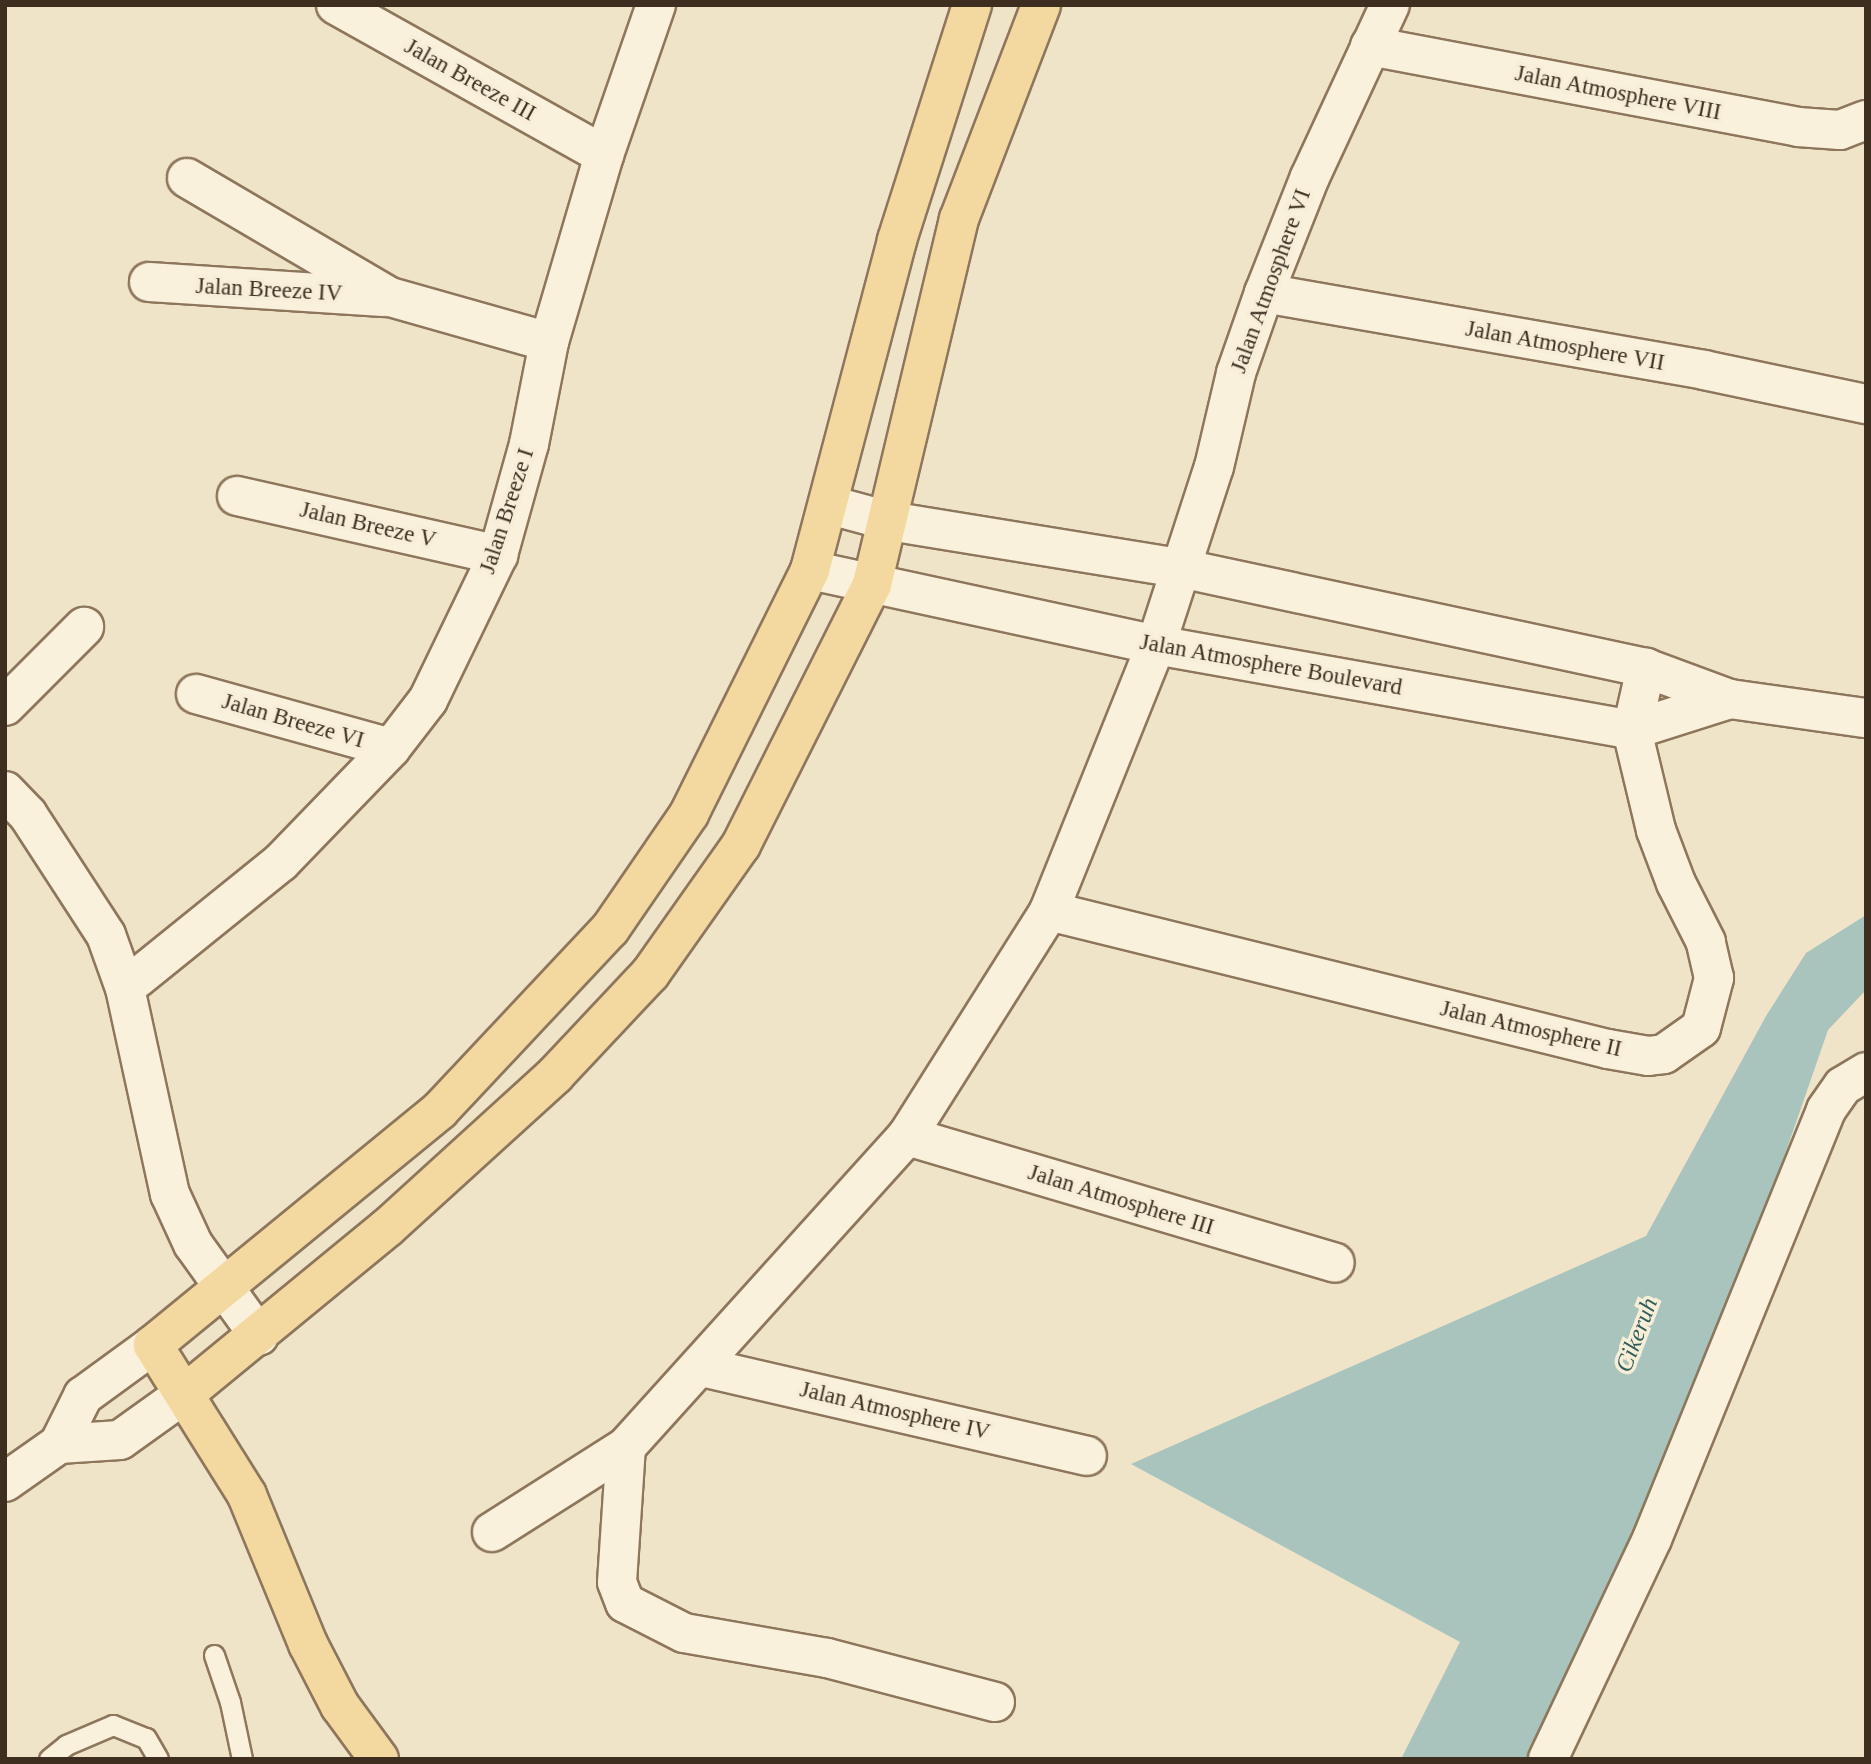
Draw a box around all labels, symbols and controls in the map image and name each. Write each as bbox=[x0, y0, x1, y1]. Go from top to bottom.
street label: Jalan Breeze III bbox=[400, 33, 540, 127]
street label: Jalan Atmosphere VIII bbox=[1512, 59, 1724, 127]
street label: Jalan Atmosphere VI bbox=[1225, 184, 1317, 378]
street label: Jalan Breeze IV bbox=[195, 272, 343, 308]
street label: Jalan Atmosphere VII bbox=[1463, 315, 1667, 377]
street label: Jalan Breeze I bbox=[474, 445, 540, 577]
street label: Jalan Breeze V bbox=[297, 496, 439, 554]
street label: Jalan Atmosphere Boulevard bbox=[1137, 628, 1405, 702]
street label: Jalan Breeze VI bbox=[219, 687, 367, 755]
street label: Jalan Atmosphere II bbox=[1437, 995, 1625, 1063]
street label: Jalan Atmosphere III bbox=[1024, 1158, 1218, 1242]
water label: Cikeruh bbox=[1610, 1294, 1664, 1376]
street label: Jalan Atmosphere IV bbox=[797, 1376, 993, 1446]

